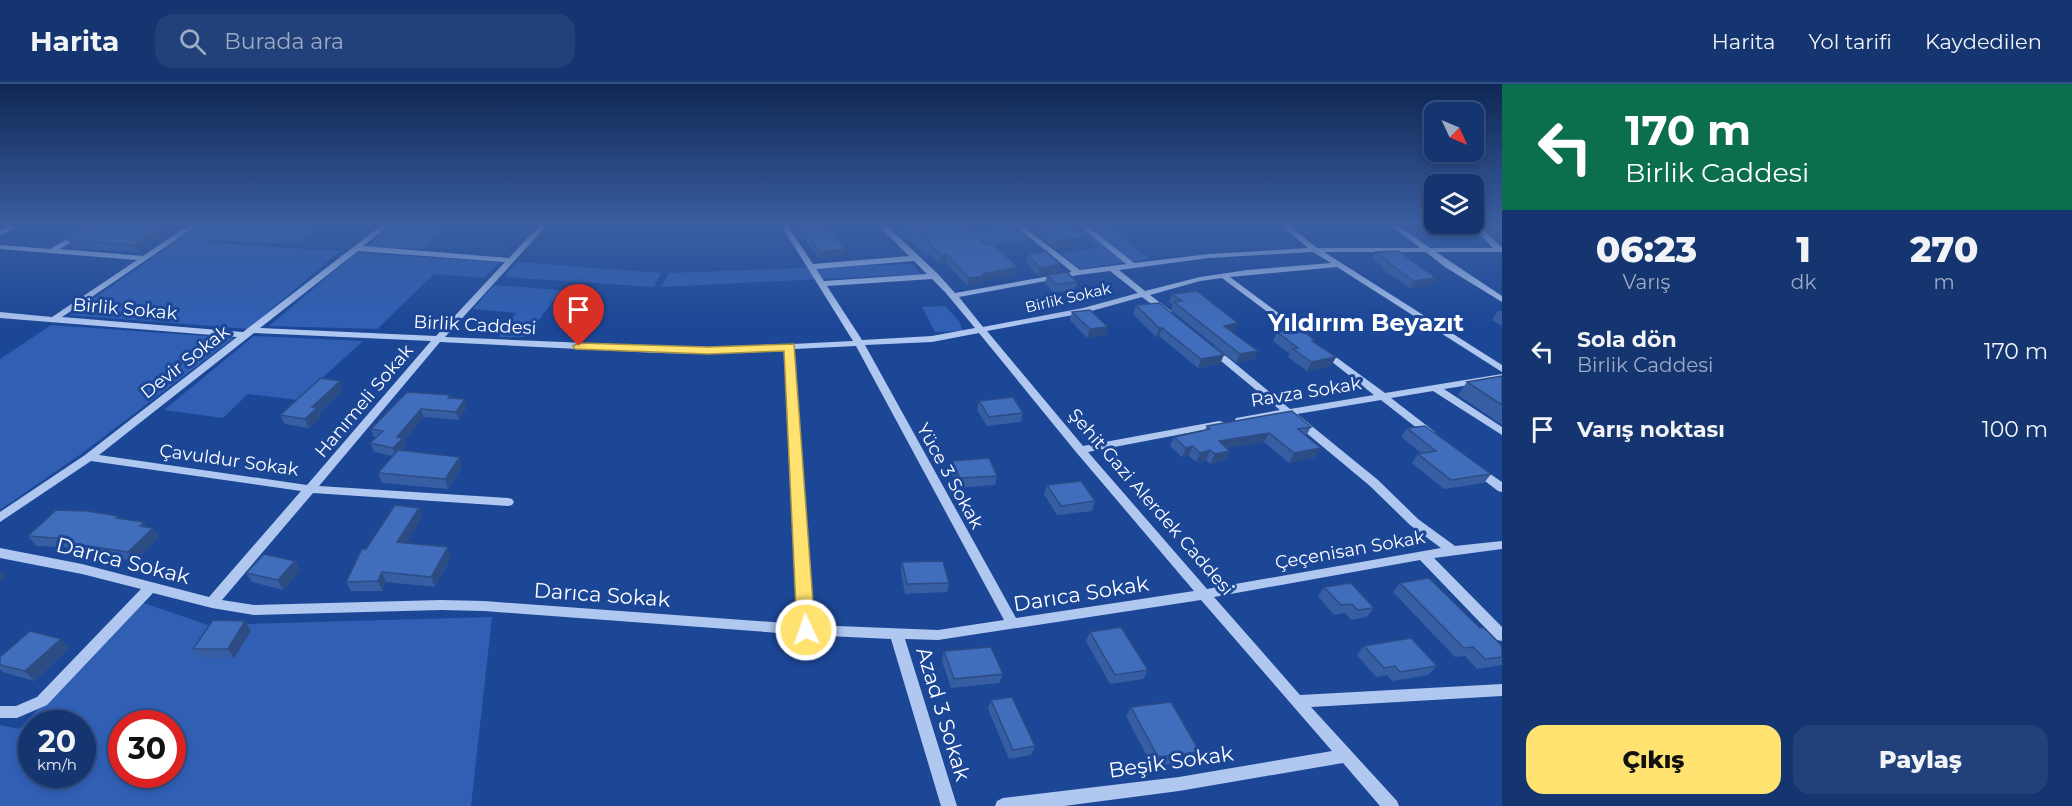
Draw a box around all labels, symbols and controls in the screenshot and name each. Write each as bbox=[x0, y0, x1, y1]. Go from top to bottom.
search box bbox=[155, 14, 575, 68]
text: Harita bbox=[30, 24, 119, 58]
icon: search bbox=[176, 25, 209, 58]
text: Burada ara bbox=[224, 28, 344, 55]
text: Harita bbox=[1712, 29, 1775, 54]
text: Yol tarifi bbox=[1808, 29, 1892, 54]
text: Kaydedilen bbox=[1925, 29, 2042, 54]
north arrow bbox=[1424, 102, 1484, 162]
map controls bbox=[1424, 102, 1484, 234]
text: 170 m bbox=[1625, 104, 1751, 156]
icon: left bbox=[1526, 108, 1604, 186]
text: Birlik Caddesi bbox=[1625, 156, 1809, 189]
button: layers bbox=[1424, 174, 1484, 234]
text: 06:23 bbox=[1596, 227, 1697, 271]
text: 1 bbox=[1796, 227, 1811, 271]
text: 270 bbox=[1910, 227, 1978, 271]
text: Varış bbox=[1623, 270, 1670, 294]
text: dk bbox=[1791, 270, 1816, 294]
text: m bbox=[1934, 270, 1955, 294]
street label: Birlik Sokak bbox=[1023, 278, 1113, 317]
pin bbox=[553, 284, 604, 346]
street label: Birlik Sokak bbox=[72, 293, 178, 325]
icon: arrive bbox=[562, 293, 595, 326]
district label: Yıldırım Beyazıt bbox=[1267, 308, 1465, 337]
street label: Birlik Caddesi bbox=[413, 311, 537, 339]
street label: Devir Sokak bbox=[136, 320, 234, 403]
text: Sola dön bbox=[1577, 326, 1677, 353]
icon: left bbox=[1526, 335, 1559, 368]
text: 170 m bbox=[1984, 338, 2048, 365]
street label: Hanımeli Sokak bbox=[310, 340, 418, 462]
text: Birlik Caddesi bbox=[1577, 353, 1713, 377]
street label: Ravza Sokak bbox=[1249, 372, 1363, 412]
street label: Şehit Gazi Alerdek Caddesi bbox=[1064, 404, 1238, 600]
icon: arrive bbox=[1526, 413, 1559, 446]
text: Varış noktası bbox=[1577, 416, 1725, 443]
text: 100 m bbox=[1982, 416, 2048, 443]
street label: Yüce 3 Sokak bbox=[912, 419, 988, 533]
street label: Çavuldur Sokak bbox=[158, 439, 300, 481]
street label: Çeçenisan Sokak bbox=[1273, 526, 1427, 574]
street label: Darıca Sokak bbox=[54, 532, 193, 589]
street label: Darıca Sokak bbox=[1011, 570, 1151, 617]
street label: Darıca Sokak bbox=[533, 577, 672, 612]
position arrow bbox=[774, 598, 838, 662]
street label: Azad 3 Sokak bbox=[911, 644, 976, 784]
speed limit sign: 30 bbox=[108, 710, 186, 788]
text: 20 bbox=[38, 723, 76, 760]
button: Çıkış bbox=[1526, 725, 1781, 794]
button: Paylaş bbox=[1793, 725, 2048, 794]
street label: Beşik Sokak bbox=[1107, 740, 1235, 783]
text: km/h bbox=[37, 755, 77, 774]

